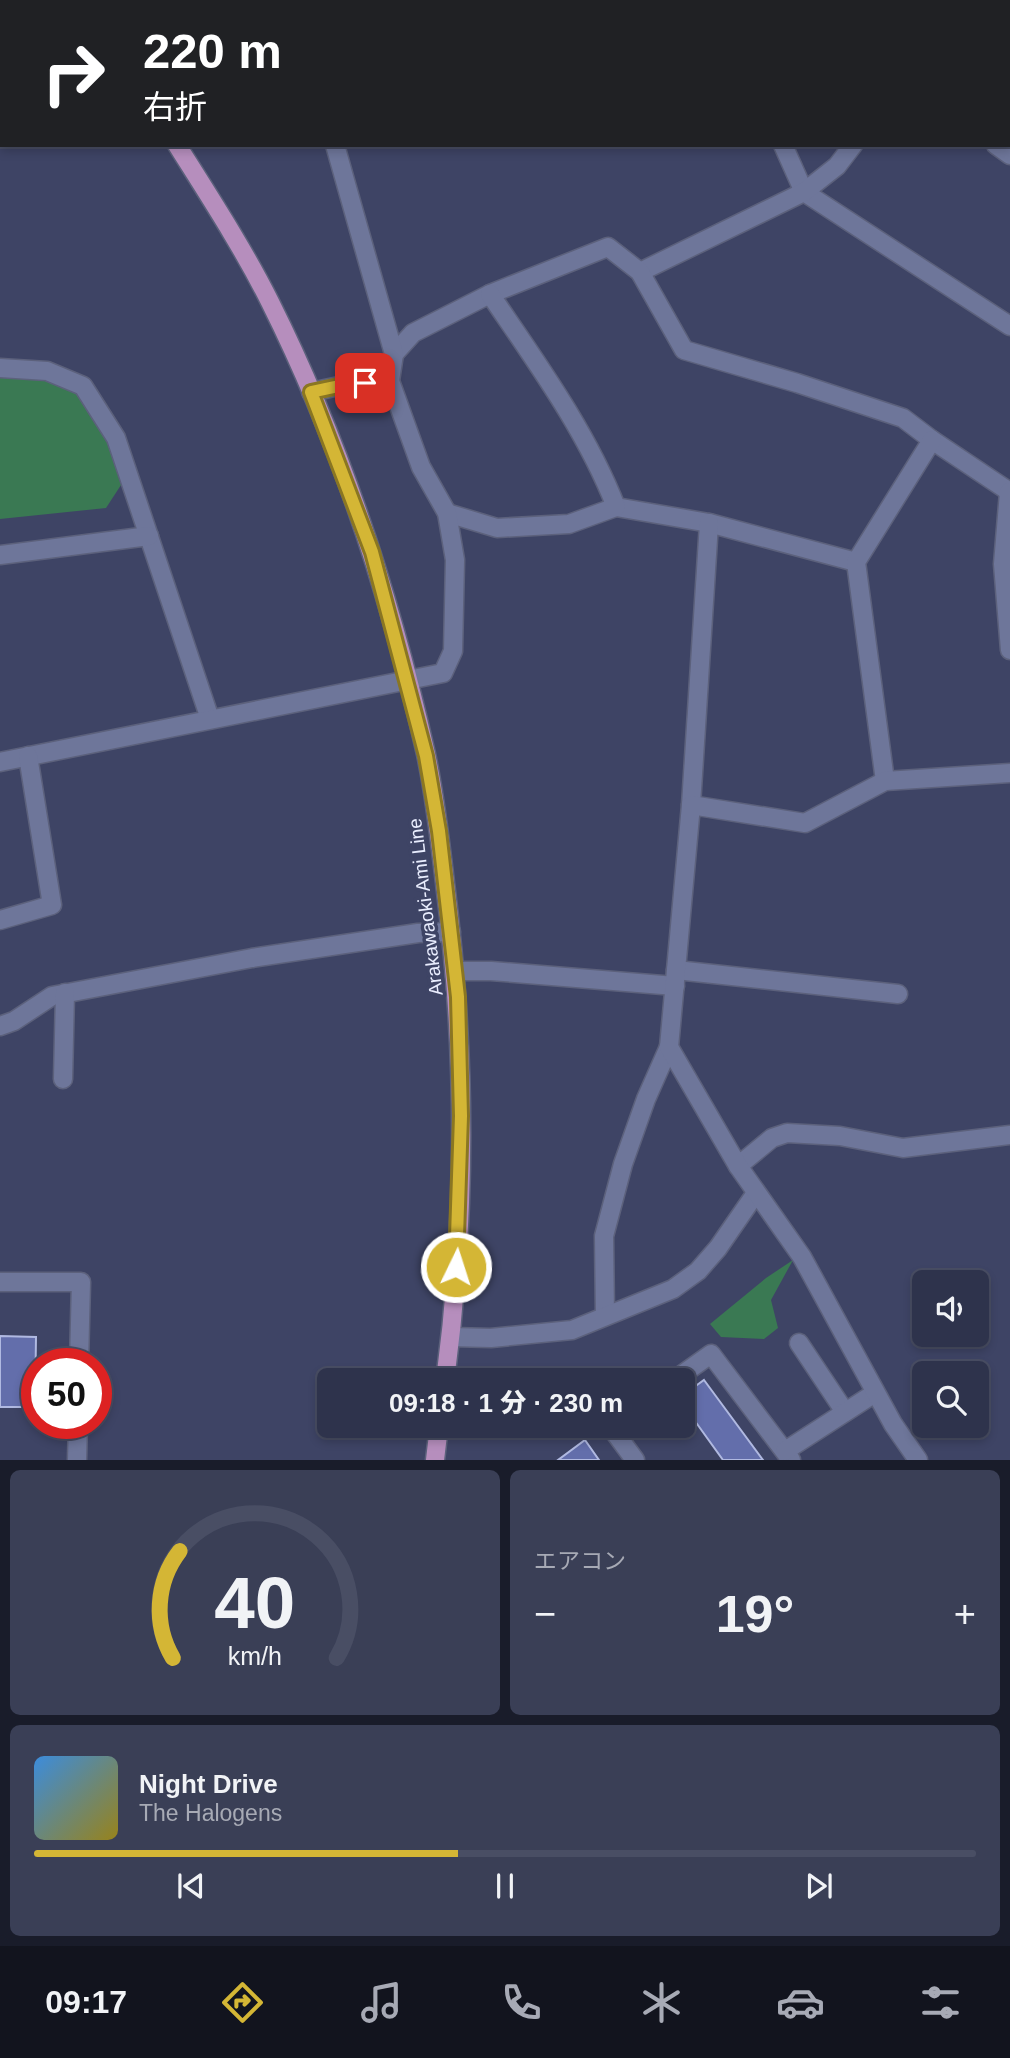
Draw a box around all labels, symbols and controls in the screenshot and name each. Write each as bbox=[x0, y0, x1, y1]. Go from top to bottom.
text: 220 m bbox=[143, 24, 282, 78]
icon: right bbox=[28, 28, 119, 119]
text: 右折 bbox=[143, 89, 207, 125]
pin bbox=[335, 353, 395, 413]
icon: arrive bbox=[346, 364, 384, 402]
street label: Arakawaoki-Ami Line bbox=[404, 817, 447, 997]
position arrow bbox=[419, 1230, 493, 1304]
map controls bbox=[912, 1270, 989, 1438]
button: sound bbox=[912, 1270, 989, 1347]
speed limit sign: 50 bbox=[21, 1348, 112, 1439]
button: search bbox=[912, 1361, 989, 1438]
text: 09:18 · 1 分 · 230 m bbox=[389, 1388, 623, 1418]
text: エアコン bbox=[534, 1548, 626, 1574]
text: 40 bbox=[215, 1563, 295, 1644]
text: 19° bbox=[716, 1585, 794, 1643]
text: − bbox=[534, 1593, 556, 1635]
text: + bbox=[954, 1593, 976, 1635]
text: km/h bbox=[228, 1642, 282, 1670]
text: Night Drive bbox=[139, 1769, 278, 1799]
text: The Halogens bbox=[139, 1800, 282, 1826]
icon: previous bbox=[172, 1867, 210, 1905]
icon: pause bbox=[486, 1867, 524, 1905]
icon: next bbox=[800, 1867, 838, 1905]
icon: directions bbox=[218, 1978, 267, 2027]
icon: music bbox=[357, 1978, 406, 2027]
icon: phone bbox=[497, 1978, 546, 2027]
icon: climate bbox=[637, 1978, 686, 2027]
icon: car bbox=[776, 1978, 825, 2027]
icon: filters bbox=[916, 1978, 965, 2027]
text: 09:17 bbox=[45, 1984, 127, 2020]

